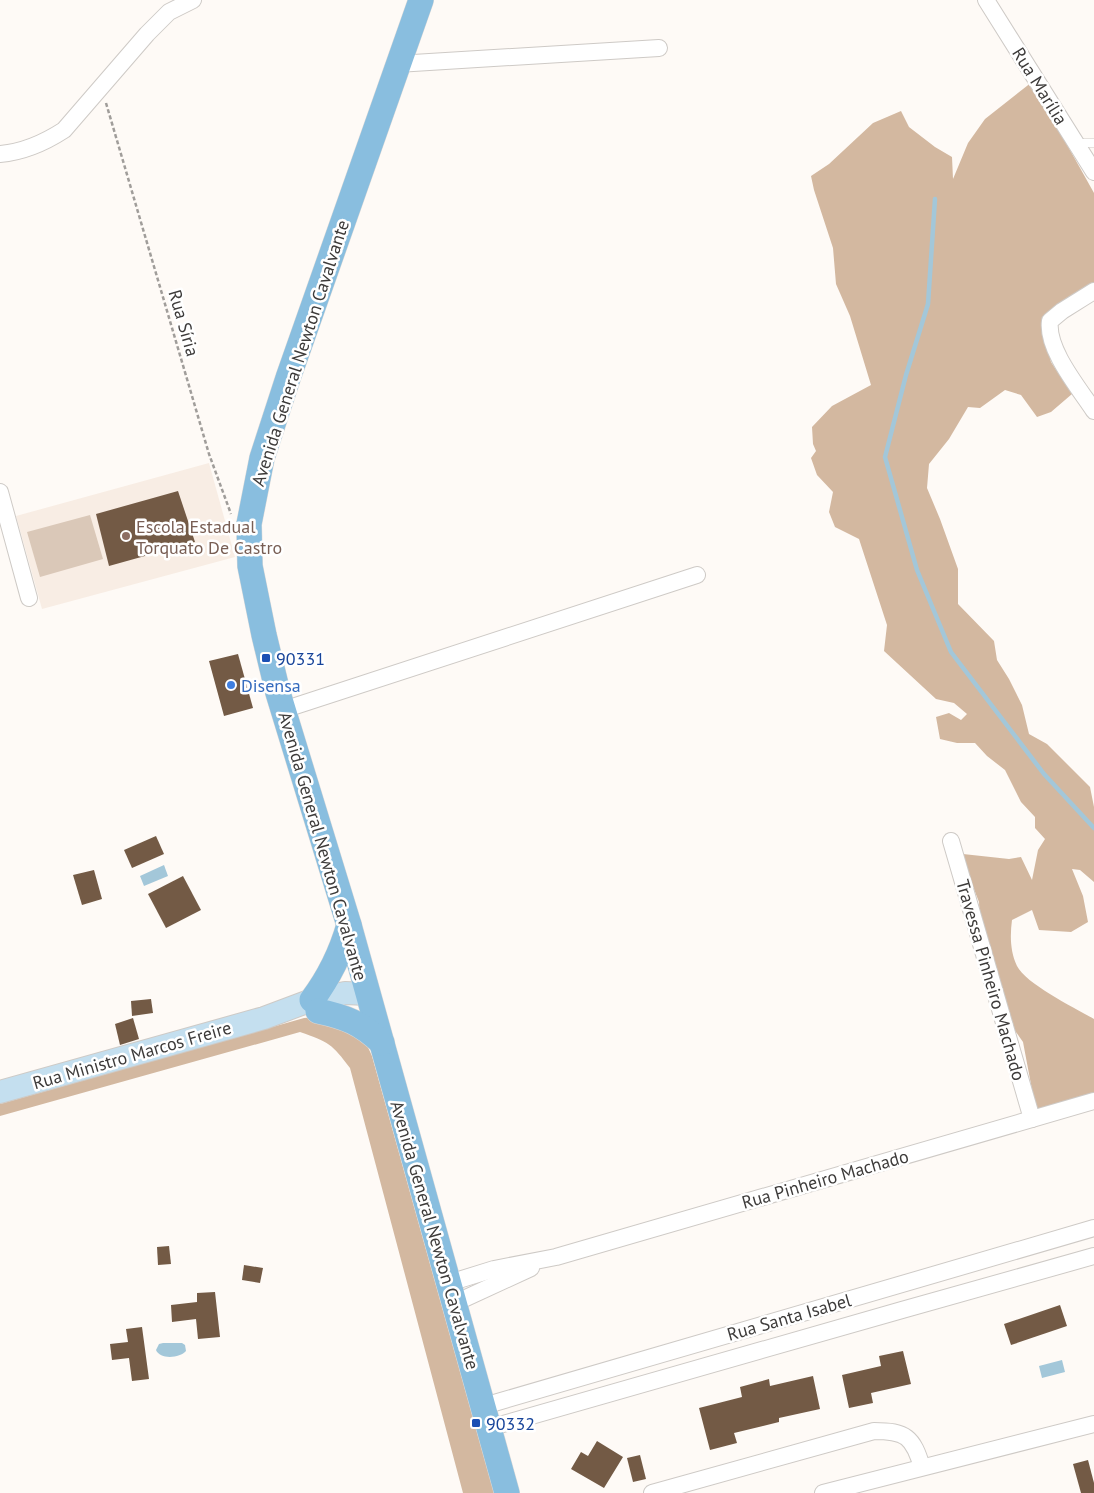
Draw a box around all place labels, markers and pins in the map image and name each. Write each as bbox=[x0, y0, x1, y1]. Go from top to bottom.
place label: Escola Estadual Torquato De Castro bbox=[136, 515, 282, 559]
marker: Escola Estadual Torquato De Castro bbox=[120, 530, 132, 542]
place label: 90331 bbox=[276, 647, 325, 670]
marker: 90331 bbox=[260, 652, 272, 664]
place label: Disensa bbox=[241, 674, 301, 697]
marker: Disensa bbox=[225, 679, 237, 691]
place label: 90332 bbox=[486, 1412, 535, 1435]
marker: 90332 bbox=[470, 1417, 482, 1429]

